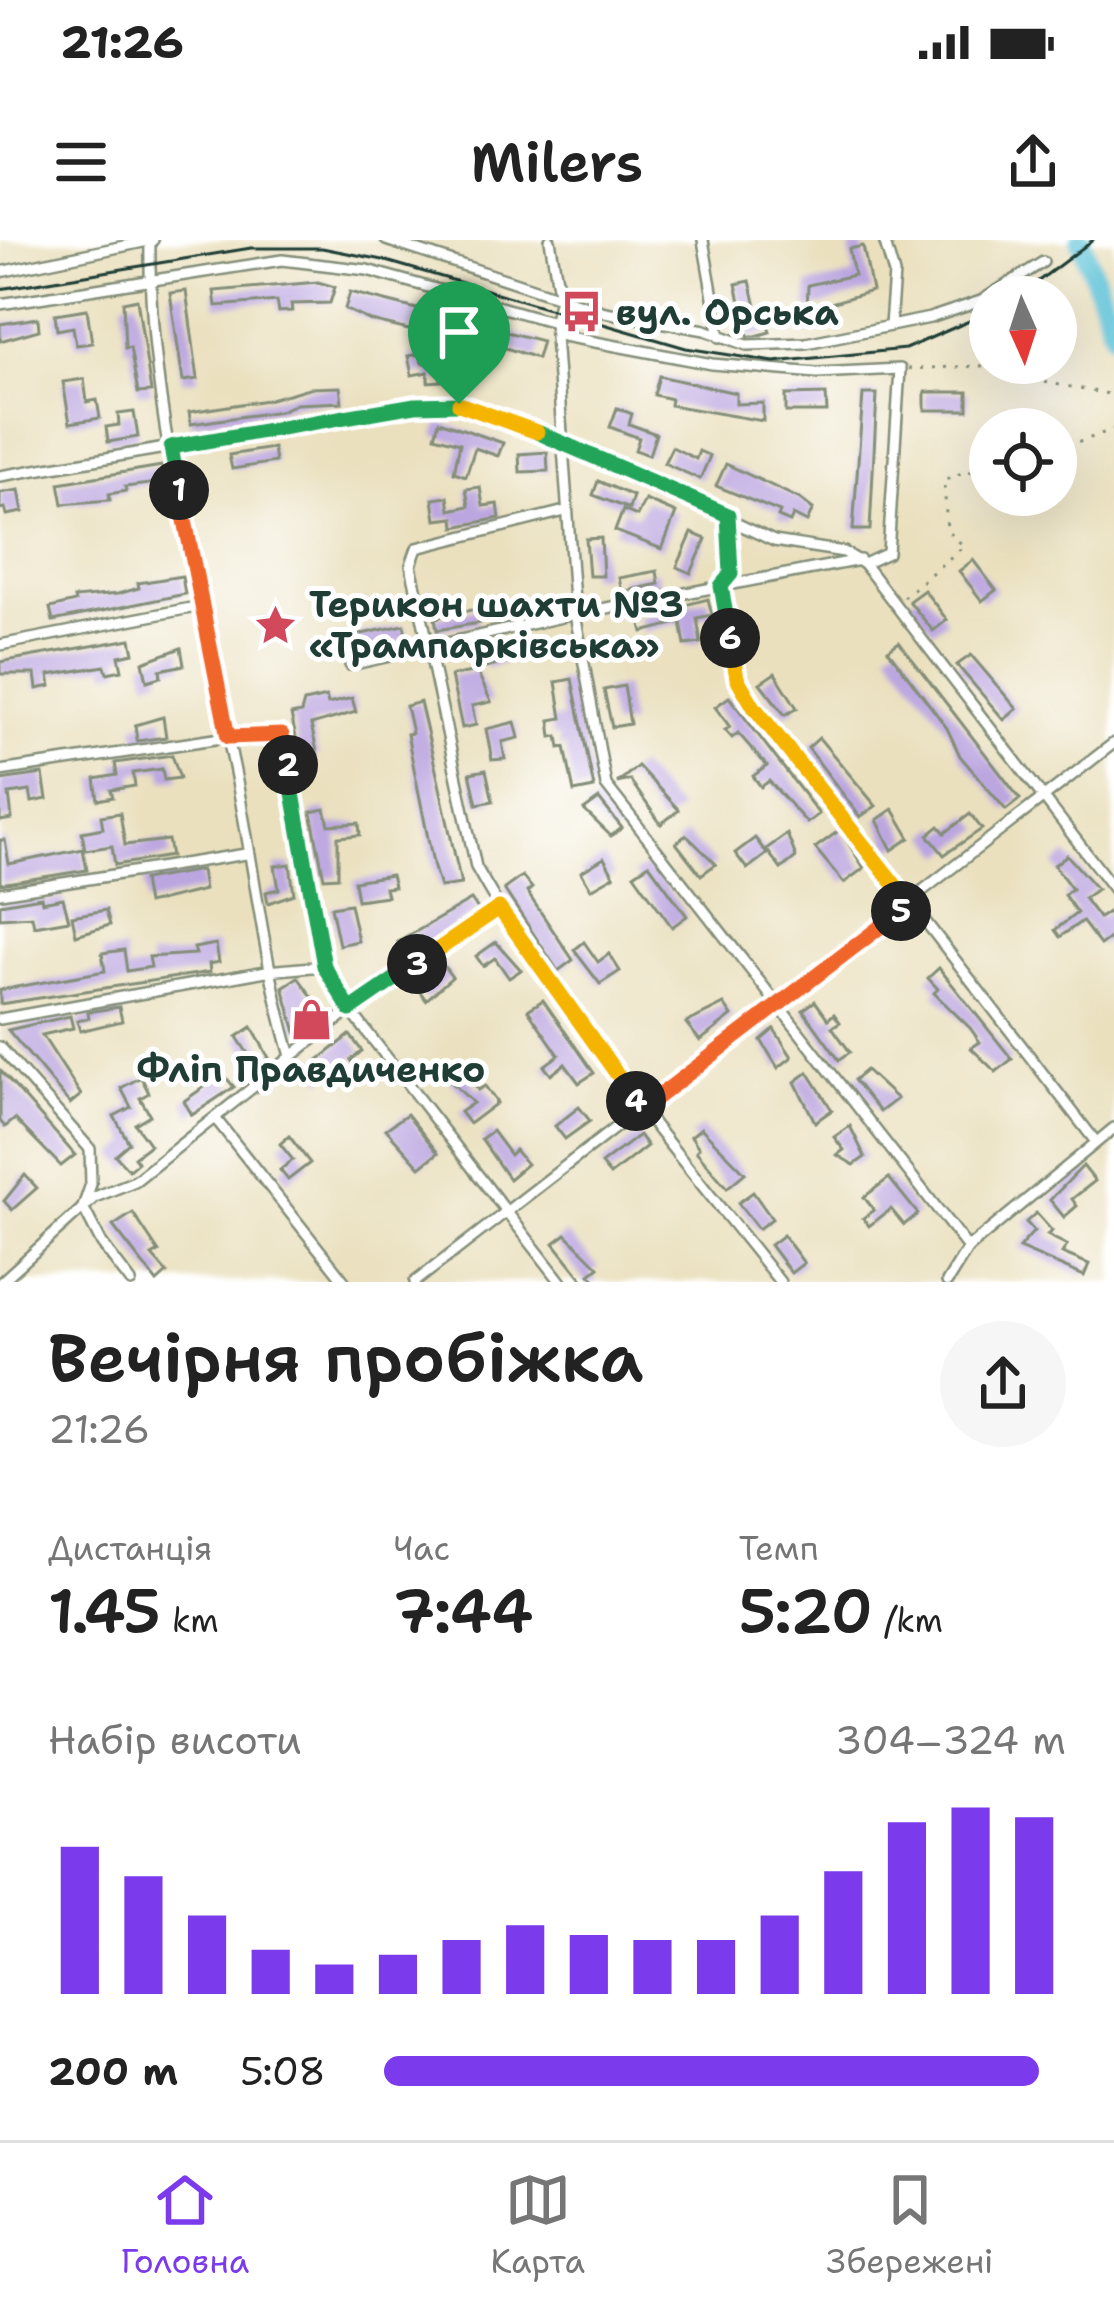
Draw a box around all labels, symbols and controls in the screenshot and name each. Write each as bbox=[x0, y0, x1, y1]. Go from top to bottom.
text: 21:26 bbox=[60, 12, 184, 72]
text: Milers bbox=[471, 126, 643, 198]
icon: menu bbox=[48, 129, 114, 195]
icon: share bbox=[1000, 129, 1066, 195]
north arrow bbox=[969, 276, 1077, 384]
map controls bbox=[969, 276, 1077, 516]
pin bbox=[408, 281, 510, 404]
place label: вул. Орська bbox=[616, 288, 839, 337]
bus stop icon: вул. Орська bbox=[559, 289, 605, 335]
icon: arrive bbox=[426, 299, 492, 365]
button: locate bbox=[969, 408, 1077, 516]
pin: 1 bbox=[149, 460, 209, 520]
text: 1 bbox=[171, 467, 187, 512]
place label: Терикон шахти №3 «Трампарківська» bbox=[309, 580, 684, 670]
place icon: Терикон шахти №3 «Трампарківська» bbox=[252, 602, 298, 648]
pin: 6 bbox=[700, 608, 760, 668]
text: 6 bbox=[718, 615, 742, 660]
pin: 2 bbox=[258, 735, 318, 795]
text: 2 bbox=[276, 742, 300, 787]
pin: 5 bbox=[871, 881, 931, 941]
text: 5 bbox=[891, 888, 911, 933]
pin: 3 bbox=[387, 934, 447, 994]
text: 3 bbox=[405, 941, 429, 986]
shop icon: Фліп Правдиченко bbox=[288, 996, 334, 1042]
place label: Фліп Правдиченко bbox=[137, 1045, 485, 1094]
pin: 4 bbox=[606, 1071, 666, 1131]
text: 4 bbox=[624, 1078, 648, 1123]
text: Вечірня пробіжка bbox=[48, 1314, 644, 1402]
button: share bbox=[940, 1321, 1066, 1447]
text: 21:26 bbox=[48, 1403, 150, 1455]
text: Дистанція bbox=[48, 1526, 212, 1571]
text: Час bbox=[393, 1526, 450, 1571]
text: Темп bbox=[739, 1526, 818, 1571]
text: 1.45 bbox=[48, 1571, 161, 1651]
text: 7:44 bbox=[393, 1571, 533, 1651]
text: 5:20 bbox=[739, 1571, 873, 1651]
text: km bbox=[161, 1598, 219, 1643]
text: /km bbox=[873, 1598, 943, 1643]
text: Набір висоти bbox=[48, 1714, 302, 1766]
text: 304–324 m bbox=[835, 1714, 1066, 1766]
text: 200 m bbox=[48, 2045, 178, 2097]
text: 5:08 bbox=[240, 2045, 326, 2097]
tab: Головна bbox=[121, 2167, 249, 2284]
tab: Карта bbox=[491, 2167, 585, 2284]
tab: Збережені bbox=[826, 2167, 993, 2284]

